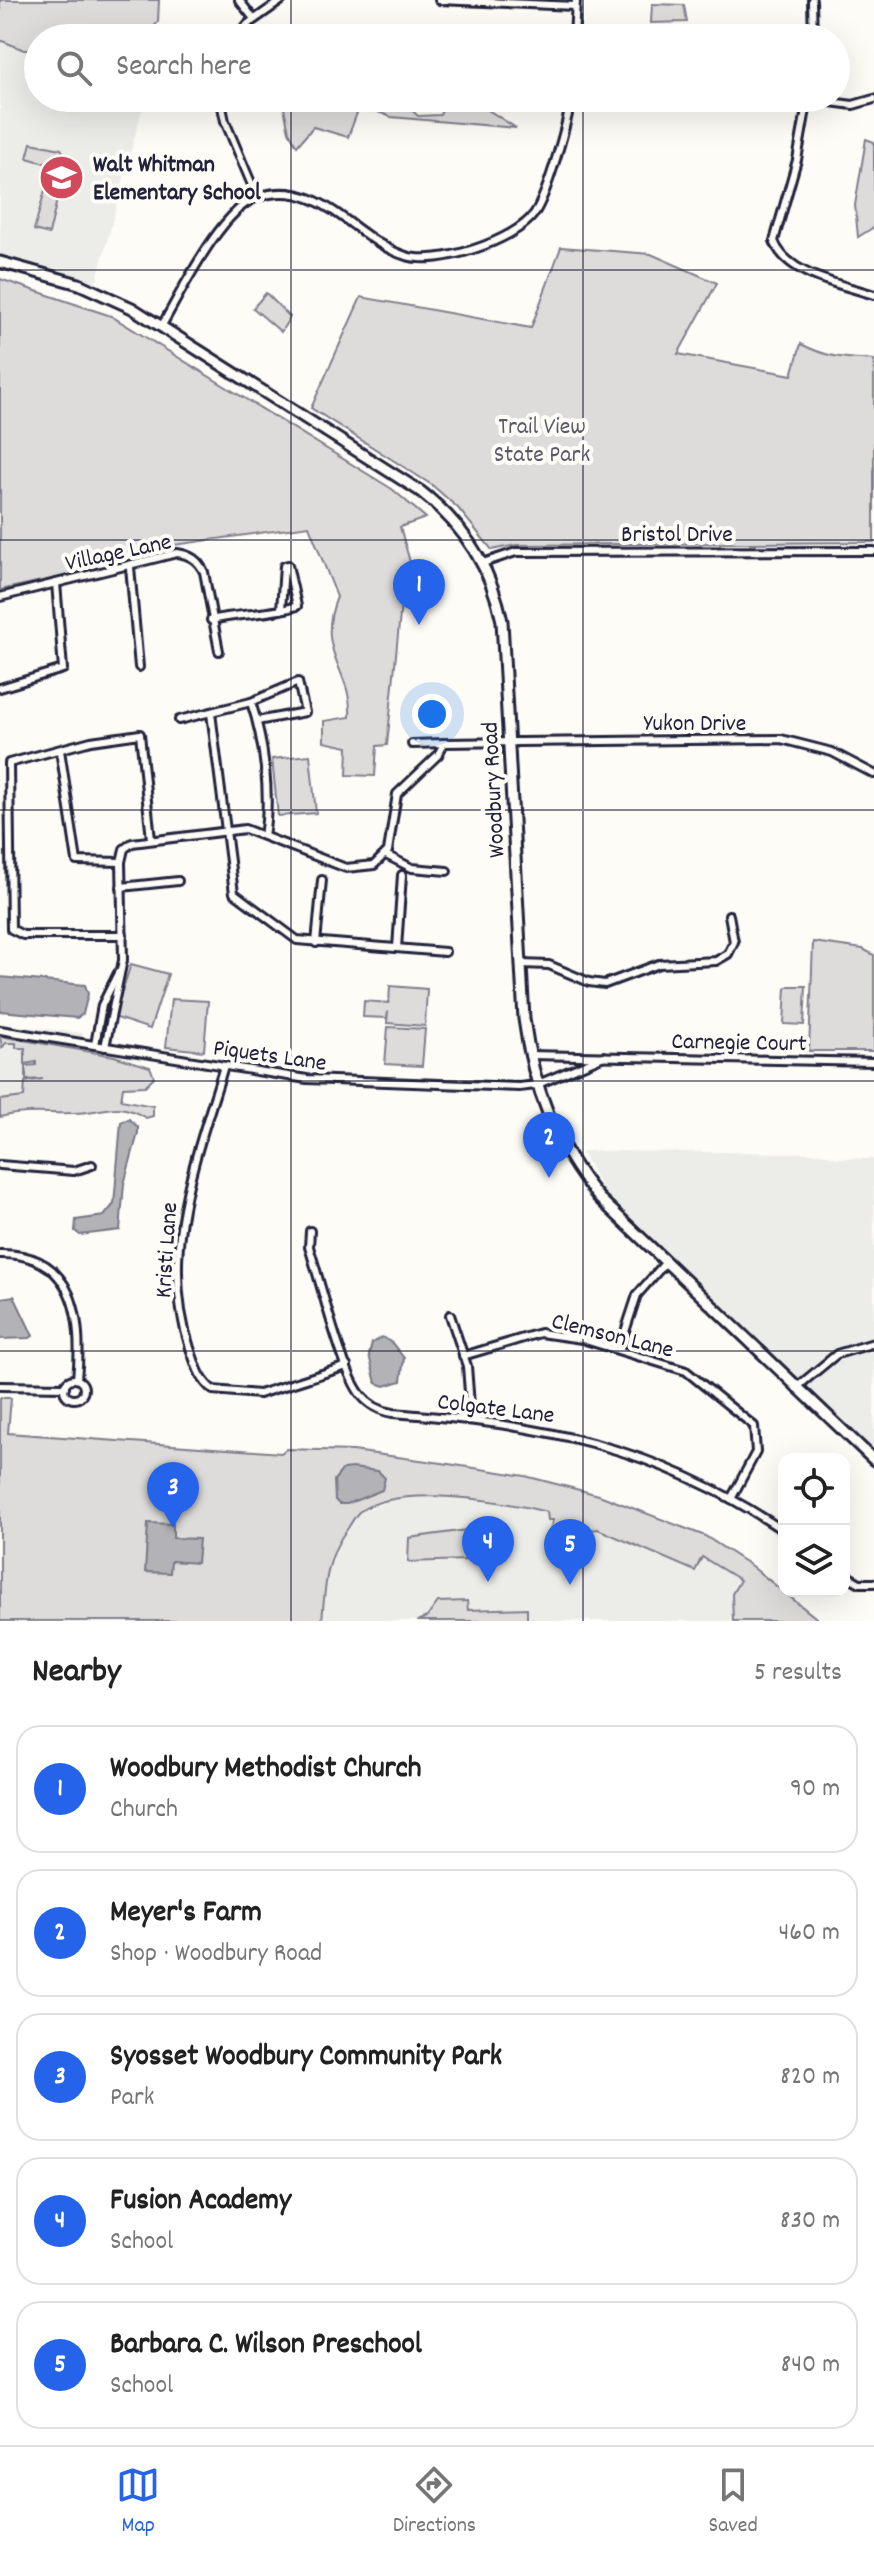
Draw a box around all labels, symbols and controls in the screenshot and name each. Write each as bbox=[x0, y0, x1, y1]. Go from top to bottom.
search box bbox=[24, 24, 850, 112]
icon: search bbox=[52, 46, 96, 90]
text: Search here bbox=[116, 47, 252, 90]
place label: Walt Whitman Elementary School bbox=[93, 149, 261, 211]
school or university icon: Walt Whitman Elementary School bbox=[38, 153, 86, 201]
park label: Trail View State Park bbox=[494, 411, 590, 473]
street label: Bristol Drive bbox=[621, 519, 733, 553]
street label: Village Lane bbox=[62, 526, 175, 582]
pin: 1 bbox=[393, 559, 445, 625]
your location bbox=[412, 694, 452, 734]
street label: Yukon Drive bbox=[644, 708, 746, 742]
street label: Woodbury Road bbox=[474, 721, 516, 859]
street label: Carnegie Court bbox=[671, 1026, 807, 1062]
street label: Piquets Lane bbox=[211, 1032, 328, 1082]
pin: 2 bbox=[523, 1112, 575, 1178]
street label: Kristi Lane bbox=[148, 1201, 188, 1299]
street label: Clemson Lane bbox=[548, 1305, 677, 1368]
street label: Colgate Lane bbox=[435, 1386, 556, 1434]
map controls bbox=[778, 1453, 850, 1597]
button: locate bbox=[778, 1453, 850, 1525]
pin: 3 bbox=[147, 1462, 199, 1528]
pin: 4 bbox=[462, 1516, 514, 1582]
pin: 5 bbox=[544, 1519, 596, 1585]
button: layers bbox=[778, 1525, 850, 1597]
text: Nearby bbox=[32, 1649, 121, 1698]
text: 5 results bbox=[754, 1655, 842, 1692]
text: Woodbury Methodist Church bbox=[110, 1749, 422, 1792]
text: 1 bbox=[57, 1771, 63, 1808]
text: 90 m bbox=[790, 1771, 840, 1808]
text: Church bbox=[110, 1792, 178, 1829]
text: Meyer's Farm bbox=[110, 1893, 262, 1936]
text: 2 bbox=[54, 1915, 66, 1952]
text: 460 m bbox=[778, 1915, 840, 1952]
text: Shop · Woodbury Road bbox=[110, 1936, 322, 1973]
text: Syosset Woodbury Community Park bbox=[110, 2037, 502, 2080]
text: 3 bbox=[54, 2059, 66, 2096]
text: 820 m bbox=[780, 2059, 840, 2096]
text: Park bbox=[110, 2080, 154, 2117]
text: Fusion Academy bbox=[110, 2181, 291, 2224]
text: 4 bbox=[55, 2203, 65, 2240]
text: 830 m bbox=[780, 2203, 840, 2240]
text: School bbox=[110, 2224, 173, 2261]
text: Barbara C. Wilson Preschool bbox=[110, 2325, 422, 2368]
text: 5 bbox=[54, 2347, 66, 2384]
text: 840 m bbox=[781, 2347, 840, 2384]
text: School bbox=[110, 2368, 173, 2405]
tab: Map bbox=[116, 2463, 160, 2542]
tab: Directions bbox=[393, 2463, 476, 2542]
tab: Saved bbox=[709, 2463, 758, 2542]

